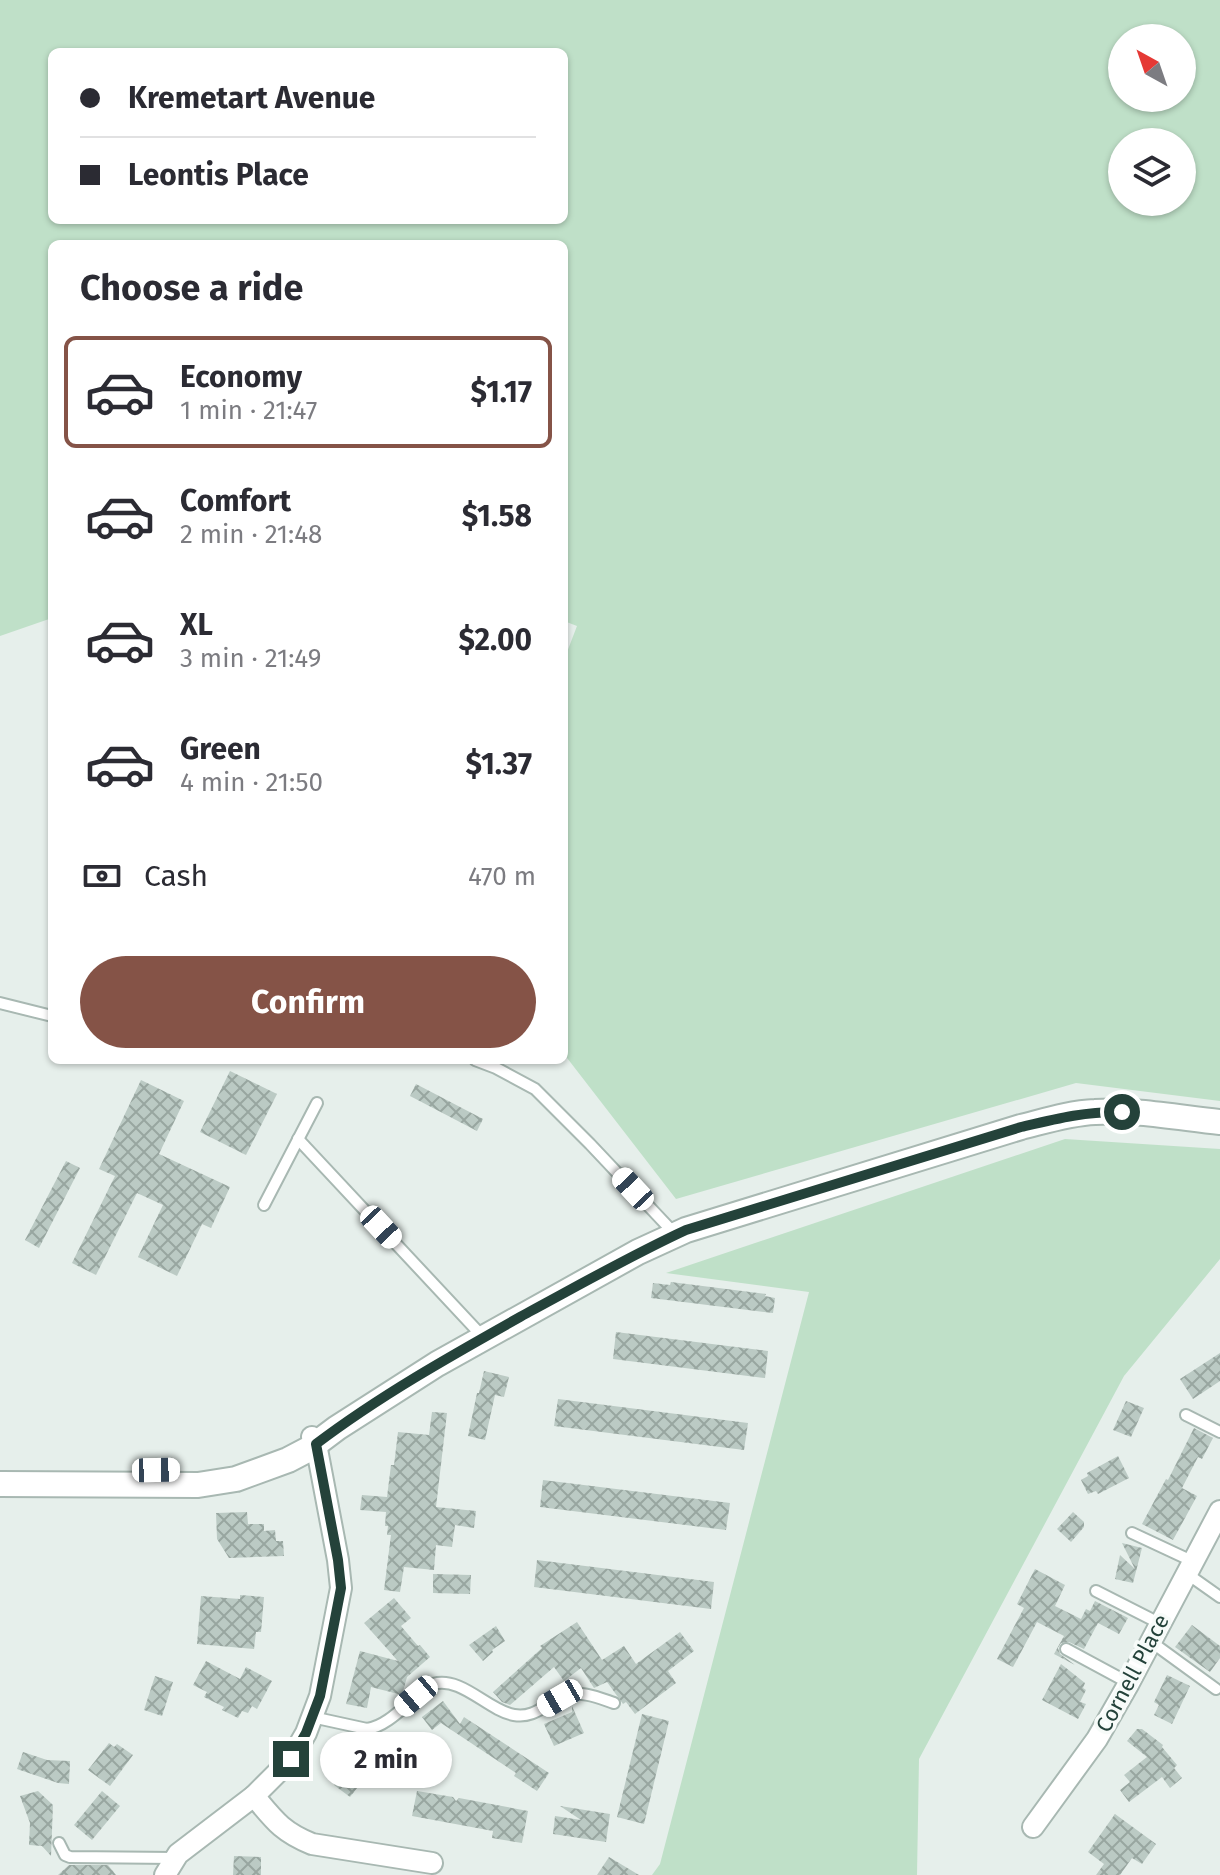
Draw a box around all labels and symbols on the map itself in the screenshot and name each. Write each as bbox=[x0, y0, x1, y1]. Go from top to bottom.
north arrow bbox=[1108, 24, 1196, 112]
route start bbox=[1104, 1094, 1140, 1130]
car bbox=[608, 1163, 658, 1215]
car bbox=[356, 1201, 406, 1253]
car bbox=[132, 1458, 180, 1482]
street label: Cornell Place bbox=[1090, 1610, 1175, 1737]
car bbox=[390, 1671, 442, 1721]
car bbox=[533, 1676, 587, 1720]
callout: 2 min bbox=[319, 1731, 451, 1787]
route end bbox=[273, 1741, 309, 1777]

